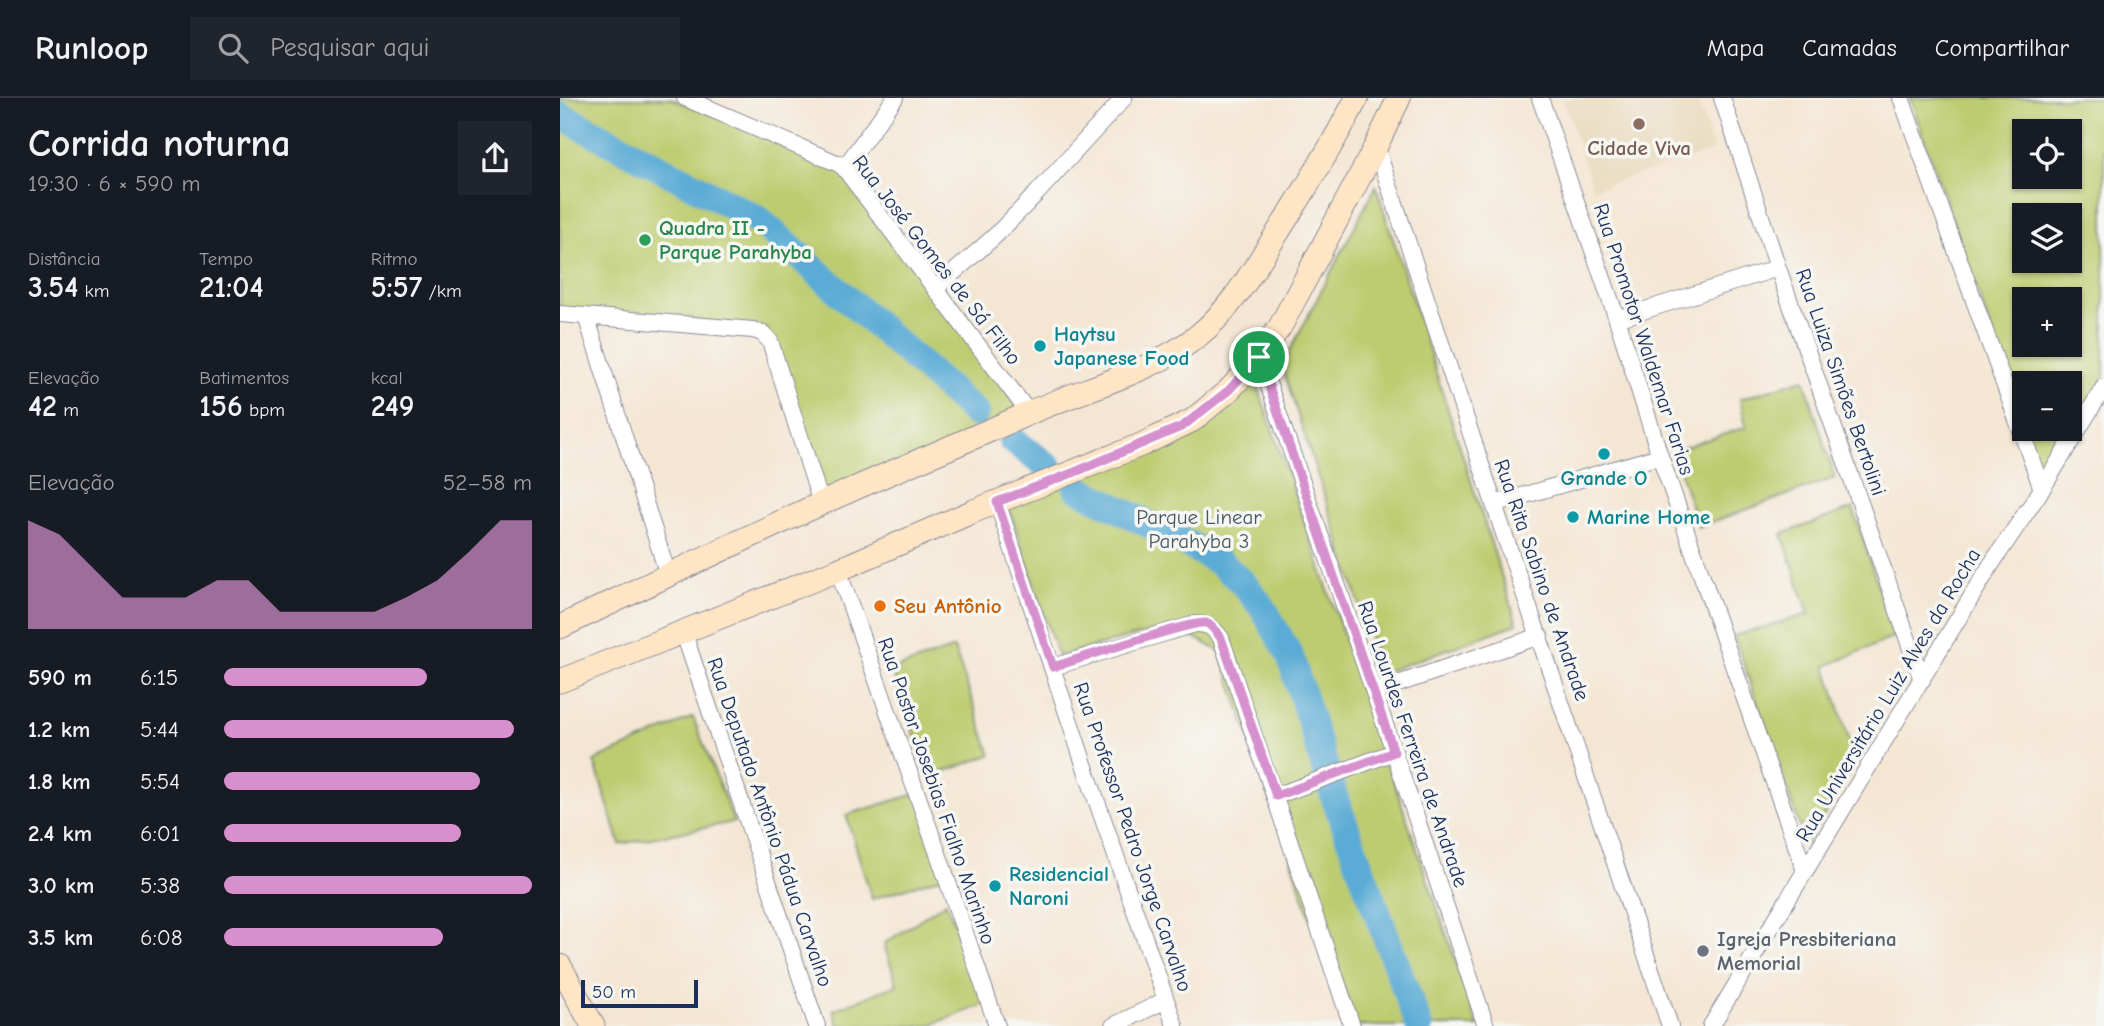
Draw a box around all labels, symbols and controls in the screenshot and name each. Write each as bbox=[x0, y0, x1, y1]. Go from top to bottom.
search box bbox=[190, 17, 680, 80]
text: Runloop bbox=[35, 29, 148, 67]
icon: search bbox=[214, 29, 252, 67]
text: Pesquisar aqui bbox=[270, 33, 429, 63]
text: Mapa bbox=[1707, 34, 1764, 62]
text: Camadas bbox=[1802, 34, 1897, 62]
text: Compartilhar bbox=[1935, 34, 2069, 62]
marker: Cidade Viva bbox=[1631, 116, 1647, 132]
map controls bbox=[2012, 119, 2082, 441]
button: locate bbox=[2012, 119, 2082, 189]
button: share bbox=[458, 121, 532, 195]
text: Corrida noturna bbox=[28, 122, 291, 166]
place label: Cidade Viva bbox=[1587, 136, 1691, 160]
street label: Rua José Gomes de Sá Filho bbox=[848, 150, 1026, 370]
text: 19:30 · 6 × 590 m bbox=[28, 170, 200, 197]
street label: Rua Promotor Waldemar Farias bbox=[1589, 200, 1699, 478]
button: layers bbox=[2012, 203, 2082, 273]
place label: Quadra II - Parque Parahyba bbox=[659, 216, 812, 264]
marker: Quadra II - Parque Parahyba bbox=[637, 232, 653, 248]
text: Distância bbox=[28, 248, 101, 270]
text: Tempo bbox=[199, 248, 253, 270]
text: Ritmo bbox=[371, 248, 418, 270]
street label: Rua Luiza Simões Bertolini bbox=[1791, 265, 1891, 499]
text: 3.54 bbox=[28, 270, 78, 305]
text: 21:04 bbox=[199, 270, 264, 305]
text: 5:57 bbox=[371, 270, 422, 305]
text: km bbox=[78, 280, 110, 302]
text: /km bbox=[422, 280, 462, 302]
button: + bbox=[2012, 287, 2082, 357]
place label: Haytsu Japanese Food bbox=[1054, 322, 1189, 370]
pin bbox=[1229, 327, 1289, 387]
marker: Haytsu Japanese Food bbox=[1032, 338, 1048, 354]
icon: arrive bbox=[1240, 338, 1278, 376]
text: Elevação bbox=[28, 367, 100, 389]
text: Batimentos bbox=[199, 367, 289, 389]
text: kcal bbox=[371, 367, 403, 389]
button: − bbox=[2012, 371, 2082, 441]
text: 42 bbox=[28, 389, 57, 424]
text: 156 bbox=[199, 389, 243, 424]
text: 249 bbox=[371, 389, 414, 424]
text: m bbox=[57, 399, 79, 421]
text: bpm bbox=[243, 399, 285, 421]
marker: Grande O bbox=[1596, 446, 1612, 462]
street label: Rua Rita Sabino de Andrade bbox=[1489, 456, 1595, 704]
place label: Grande O bbox=[1561, 466, 1647, 490]
text: Elevação bbox=[28, 469, 115, 496]
text: 52–58 m bbox=[443, 469, 532, 496]
park label: Parque Linear Parahyba 3 bbox=[1136, 505, 1262, 553]
place label: Marine Home bbox=[1587, 505, 1710, 529]
marker: Marine Home bbox=[1565, 509, 1581, 525]
street label: Rua Universitário Luiz Alves da Rocha bbox=[1791, 544, 1985, 846]
place label: Seu Antônio bbox=[894, 594, 1002, 618]
marker: Seu Antônio bbox=[872, 598, 888, 614]
street label: Rua Lourdes Ferreira de Andrade bbox=[1353, 598, 1473, 890]
street label: Rua Pastor Josebias Fialho Marinho bbox=[873, 634, 1001, 948]
street label: Rua Deputado Antônio Pádua Carvalho bbox=[702, 654, 838, 990]
text: 590 m bbox=[28, 664, 92, 691]
text: 6:15 bbox=[140, 664, 178, 691]
street label: Rua Professor Pedro Jorge Carvalho bbox=[1069, 679, 1197, 995]
text: 1.2 km bbox=[28, 716, 90, 743]
text: 5:44 bbox=[140, 716, 179, 743]
text: 1.8 km bbox=[28, 768, 91, 795]
text: 5:54 bbox=[140, 768, 180, 795]
text: 2.4 km bbox=[28, 820, 92, 847]
text: 6:01 bbox=[140, 820, 180, 847]
place label: Residencial Naroni bbox=[1009, 862, 1109, 910]
text: 3.0 km bbox=[28, 872, 94, 899]
text: 5:38 bbox=[140, 872, 180, 899]
marker: Residencial Naroni bbox=[987, 878, 1003, 894]
text: 3.5 km bbox=[28, 924, 93, 951]
text: 6:08 bbox=[140, 924, 182, 951]
place label: Igreja Presbiteriana Memorial bbox=[1717, 927, 1897, 975]
marker: Igreja Presbiteriana Memorial bbox=[1695, 943, 1711, 959]
scale bar bbox=[581, 977, 698, 1009]
text: 50 m bbox=[592, 981, 636, 1003]

